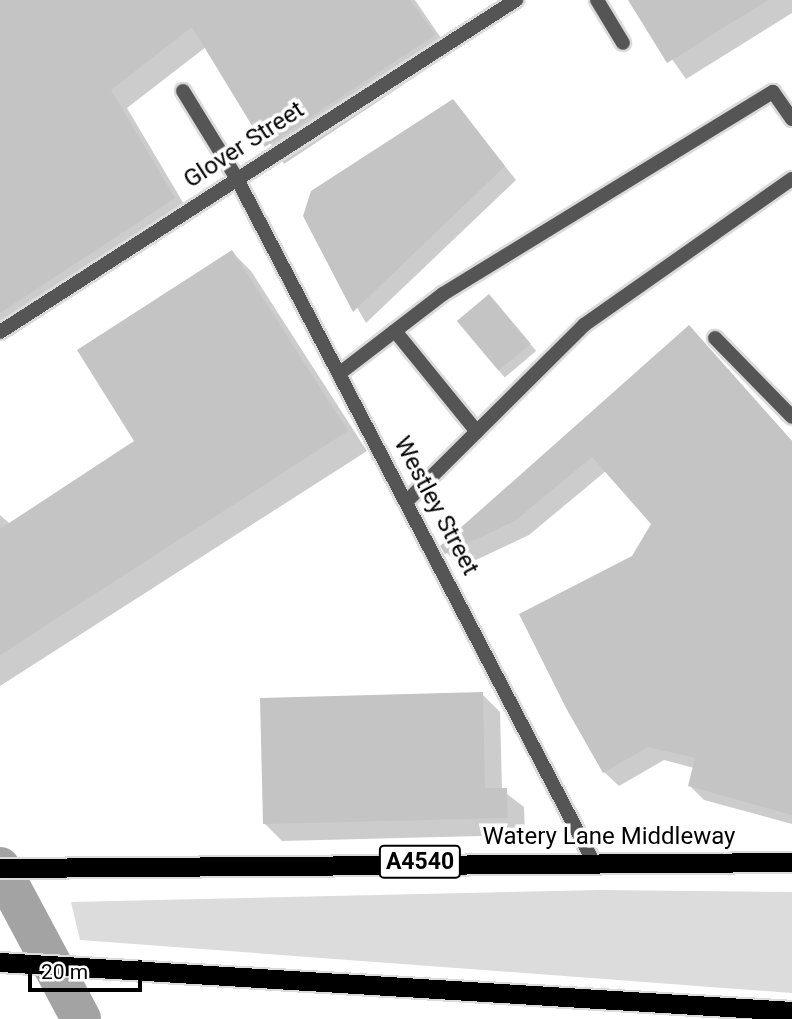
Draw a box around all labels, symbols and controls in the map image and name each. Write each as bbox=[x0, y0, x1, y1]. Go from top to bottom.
street label: Glover Street bbox=[179, 96, 309, 194]
street label: Westley Street bbox=[387, 432, 485, 580]
street label: Watery Lane Middleway bbox=[483, 823, 735, 851]
road number: A4540 bbox=[378, 842, 462, 882]
scale bar bbox=[32, 946, 145, 990]
text: 20 m bbox=[41, 960, 88, 984]

